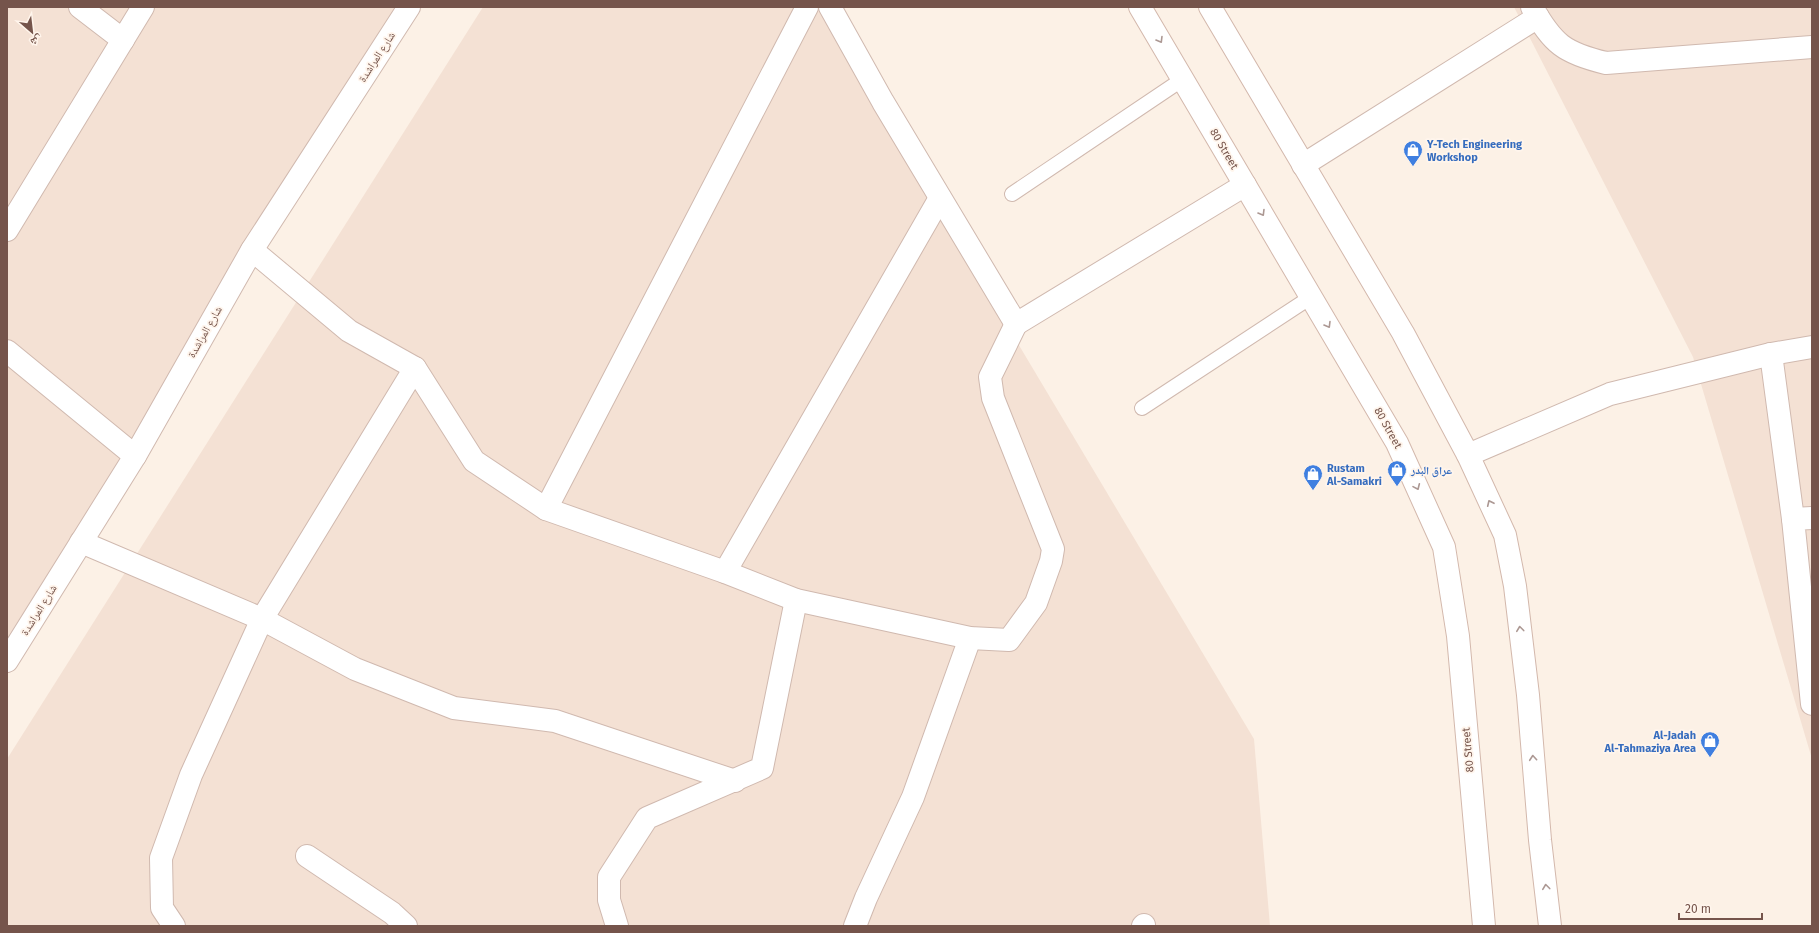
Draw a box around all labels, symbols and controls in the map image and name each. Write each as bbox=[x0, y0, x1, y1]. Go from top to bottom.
north arrow bbox=[12, 12, 52, 52]
street label: شارع المراشدة bbox=[356, 29, 398, 85]
text: ش bbox=[27, 31, 45, 49]
one-way arrow bbox=[1156, 36, 1163, 43]
street label: 80 Street bbox=[1207, 126, 1241, 172]
place label: Y-Tech Engineering Workshop bbox=[1426, 138, 1523, 164]
shop icon: Y-Tech Engineering Workshop bbox=[1402, 139, 1424, 167]
one-way arrow bbox=[1257, 209, 1264, 216]
street label: شارع المراشدة bbox=[185, 304, 225, 360]
one-way arrow bbox=[1323, 321, 1330, 328]
street label: 80 Street bbox=[1371, 405, 1405, 451]
shop icon: عراق البدر bbox=[1386, 459, 1408, 487]
place label: Rustam Al-Samakri bbox=[1326, 462, 1382, 488]
shop icon: Rustam Al-Samakri bbox=[1302, 463, 1324, 491]
place label: عراق البدر bbox=[1410, 464, 1452, 478]
one-way arrow bbox=[1412, 483, 1420, 491]
one-way arrow bbox=[1487, 500, 1495, 507]
street label: شارع المراشدة bbox=[18, 582, 60, 638]
one-way arrow bbox=[1516, 626, 1525, 632]
street label: 80 Street bbox=[1460, 727, 1476, 773]
place label: Al-Jadah Al-Tahmaziya Area bbox=[1604, 729, 1696, 755]
shop icon: Al-Jadah Al-Tahmaziya Area bbox=[1699, 730, 1721, 758]
one-way arrow bbox=[1529, 755, 1538, 761]
one-way arrow bbox=[1541, 884, 1550, 890]
scale bar bbox=[1679, 895, 1762, 921]
text: 20 m bbox=[1685, 902, 1711, 916]

